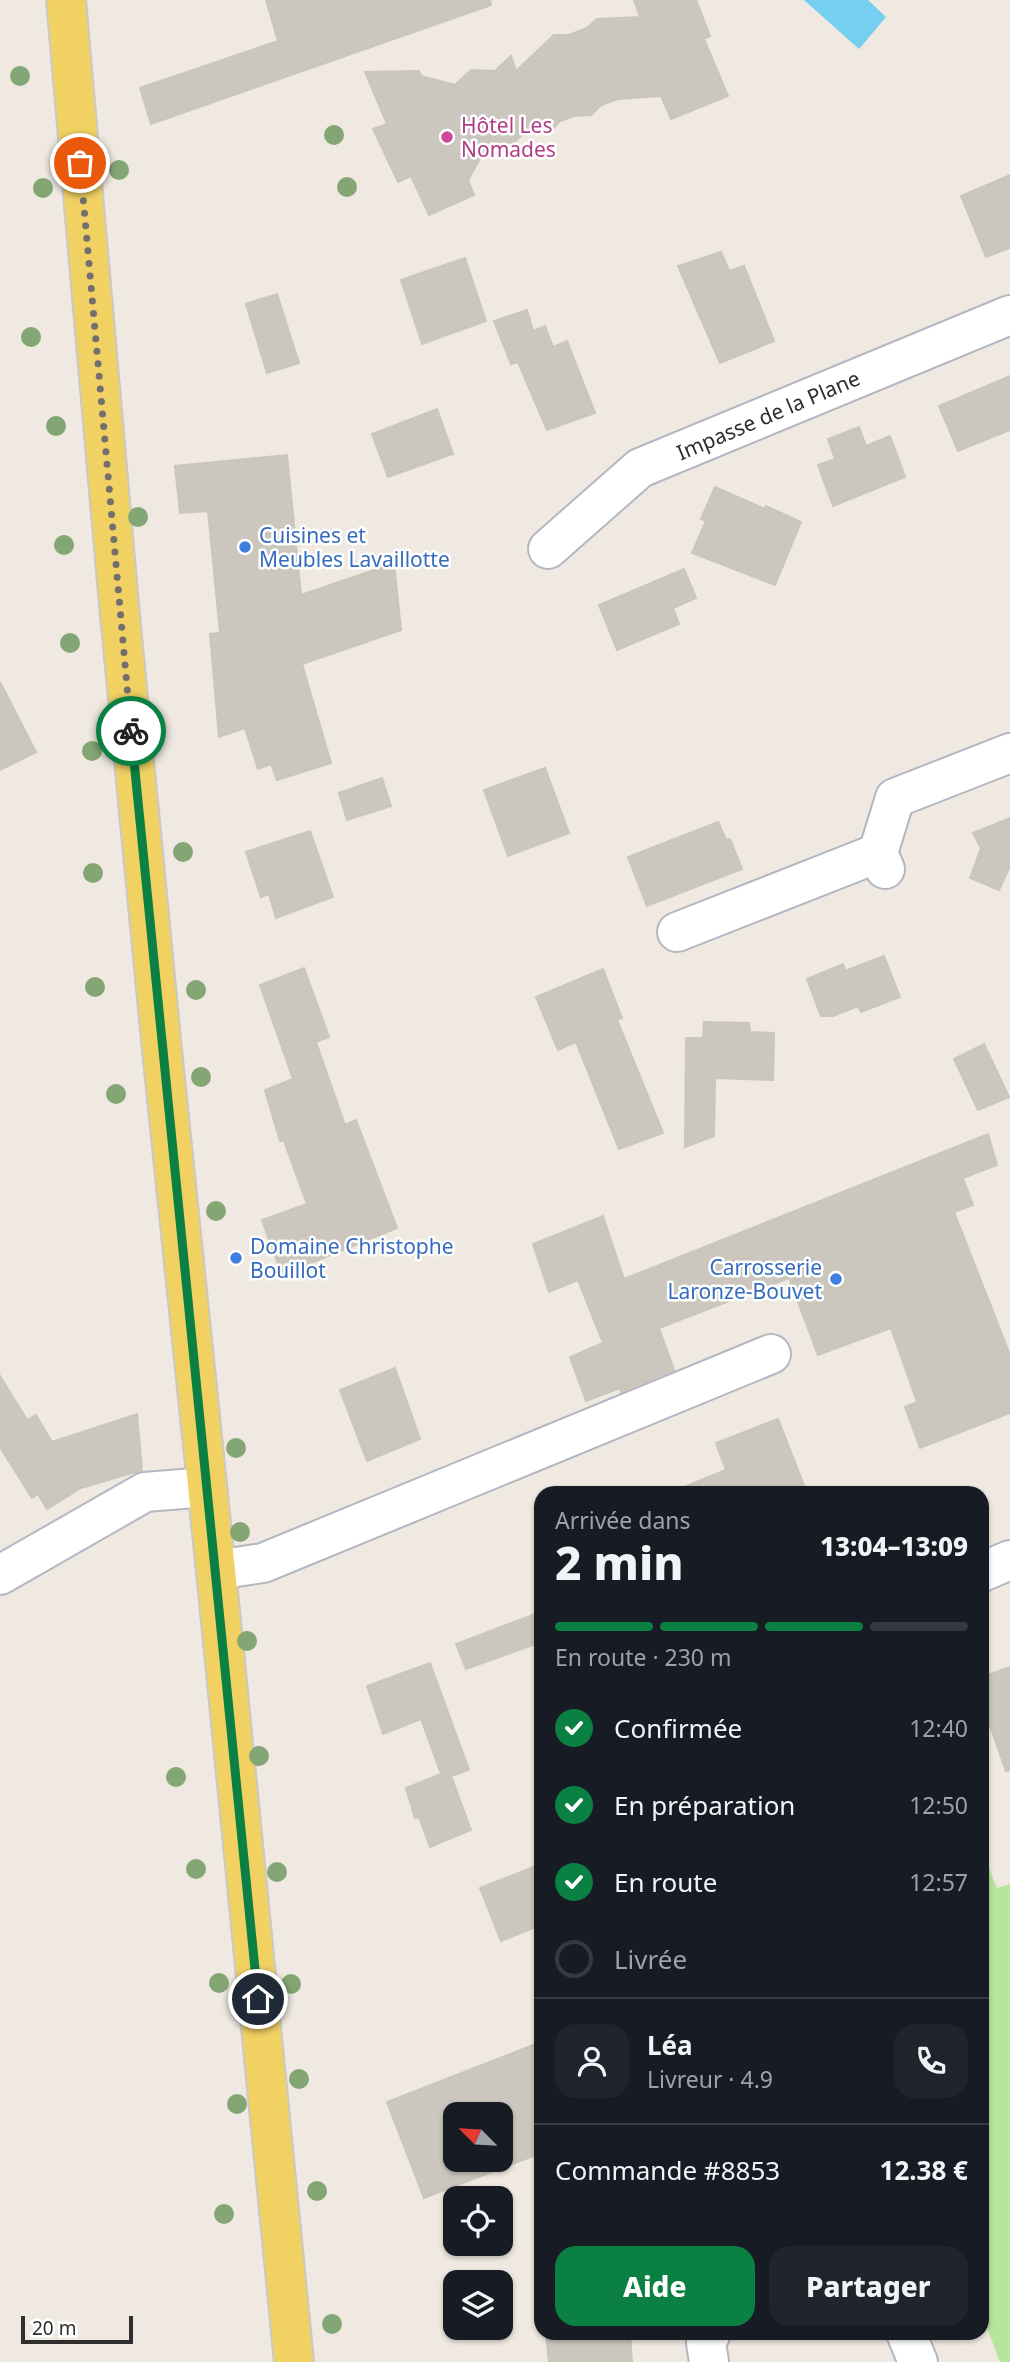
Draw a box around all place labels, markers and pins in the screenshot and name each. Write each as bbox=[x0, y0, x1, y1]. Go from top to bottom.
place label: Hôtel Les Nomades bbox=[461, 111, 556, 163]
marker: Hôtel Les Nomades bbox=[439, 129, 455, 145]
pin bbox=[50, 133, 110, 193]
place label: Cuisines et Meubles Lavaillotte bbox=[259, 521, 450, 573]
marker: Cuisines et Meubles Lavaillotte bbox=[237, 539, 253, 555]
place label: Domaine Christophe Bouillot bbox=[250, 1232, 454, 1284]
marker: Domaine Christophe Bouillot bbox=[228, 1250, 244, 1266]
place label: Carrosserie Laronze-Bouvet bbox=[667, 1253, 822, 1305]
marker: Carrosserie Laronze-Bouvet bbox=[828, 1271, 844, 1287]
pin bbox=[228, 1969, 288, 2029]

